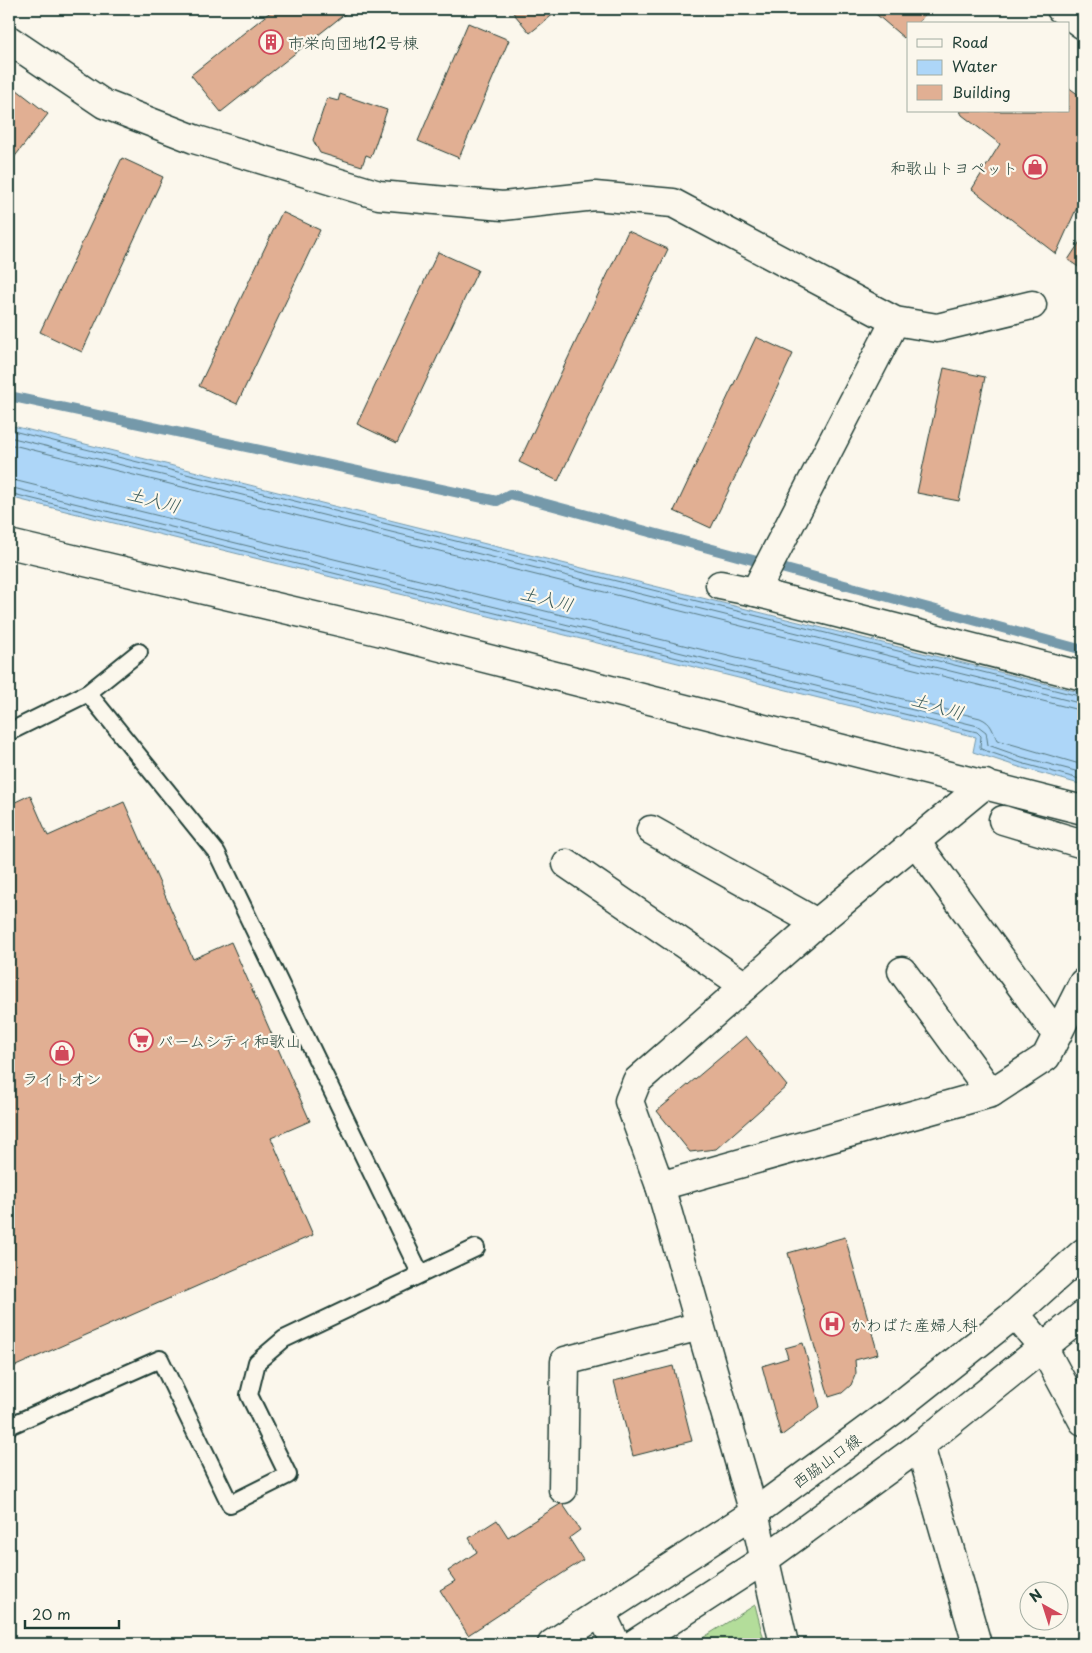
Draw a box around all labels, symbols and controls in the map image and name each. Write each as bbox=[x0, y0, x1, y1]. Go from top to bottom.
legend bbox=[907, 22, 1070, 112]
building icon: 市栄向団地12号棟 bbox=[258, 29, 284, 55]
place label: 市栄向団地12号棟 bbox=[288, 30, 419, 54]
text: Road bbox=[952, 30, 988, 53]
text: Water bbox=[952, 54, 997, 77]
text: Building bbox=[952, 80, 1011, 103]
shop icon: 和歌山トヨペット bbox=[1022, 154, 1048, 180]
place label: 和歌山トヨペット bbox=[890, 155, 1018, 179]
water label: 土入川 bbox=[124, 479, 184, 519]
water label: 土入川 bbox=[518, 578, 576, 618]
water label: 土入川 bbox=[908, 685, 968, 725]
supermarket icon: パームシティ和歌山 bbox=[128, 1027, 154, 1053]
place label: パームシティ和歌山 bbox=[158, 1028, 301, 1052]
shop icon: ライトオン bbox=[49, 1040, 75, 1066]
place label: ライトオン bbox=[22, 1066, 102, 1090]
hospital icon: かわばた産婦人科 bbox=[819, 1311, 845, 1337]
place label: かわばた産婦人科 bbox=[850, 1312, 978, 1336]
street label: 西脇山口線 bbox=[787, 1427, 865, 1493]
north arrow bbox=[1020, 1580, 1070, 1630]
text: N bbox=[1025, 1584, 1046, 1607]
scale bar bbox=[25, 1598, 119, 1630]
text: 20 m bbox=[32, 1602, 71, 1625]

